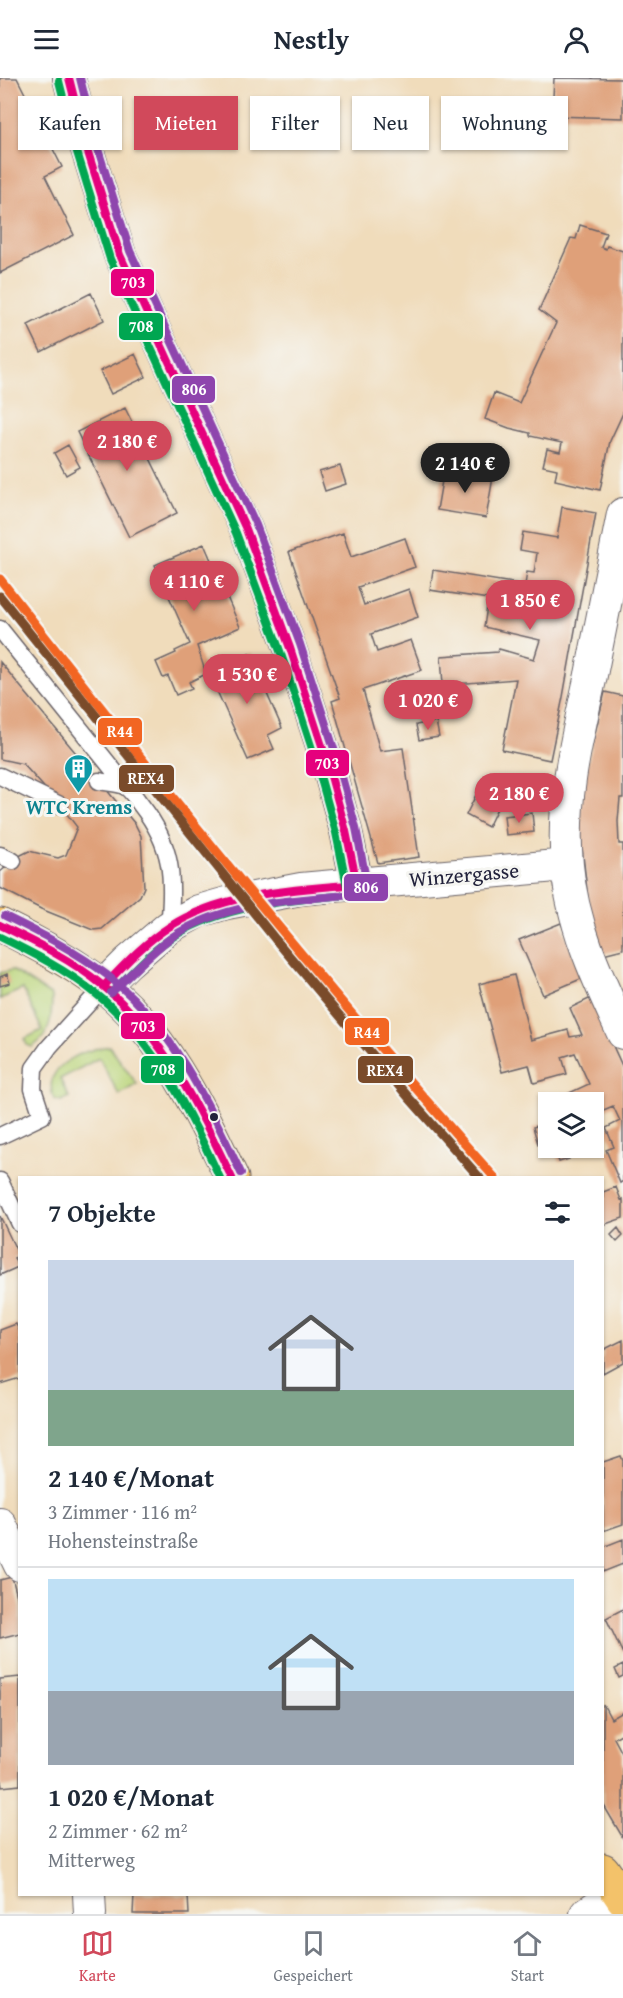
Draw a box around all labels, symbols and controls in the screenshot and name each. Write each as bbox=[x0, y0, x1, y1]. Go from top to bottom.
text: Nestly bbox=[274, 19, 349, 59]
icon: menu bbox=[30, 23, 63, 56]
icon: person bbox=[560, 23, 593, 56]
chip: Kaufen bbox=[18, 96, 122, 150]
chip: Mieten bbox=[134, 96, 238, 150]
chip: Filter bbox=[250, 96, 340, 150]
chip: Neu bbox=[352, 96, 429, 150]
chip: Wohnung bbox=[441, 96, 568, 150]
line badge: 703 bbox=[110, 268, 155, 297]
text: 703 bbox=[121, 270, 145, 294]
line badge: 708 bbox=[118, 312, 164, 341]
text: 708 bbox=[129, 314, 153, 338]
line badge: 806 bbox=[171, 375, 216, 404]
text: 806 bbox=[182, 377, 206, 401]
pin: 2 180 € bbox=[72, 421, 182, 472]
text: 2 180 € bbox=[97, 426, 157, 455]
pin: 2 140 € bbox=[410, 443, 520, 494]
text: 2 140 € bbox=[435, 448, 495, 477]
pin: 4 110 € bbox=[139, 561, 249, 612]
text: 4 110 € bbox=[164, 566, 224, 595]
pin: 1 850 € bbox=[475, 580, 585, 631]
text: 1 850 € bbox=[500, 585, 560, 614]
pin: 1 530 € bbox=[192, 654, 302, 705]
text: 1 530 € bbox=[217, 659, 277, 688]
pin: 1 020 € bbox=[373, 680, 483, 731]
text: 1 020 € bbox=[398, 685, 458, 714]
line badge: R44 bbox=[97, 717, 143, 746]
text: R44 bbox=[107, 719, 133, 743]
line badge: 703 bbox=[305, 749, 350, 777]
text: 703 bbox=[315, 751, 339, 775]
building icon: WTC Krems bbox=[63, 752, 95, 794]
line badge: REX4 bbox=[118, 764, 175, 793]
text: REX4 bbox=[128, 766, 164, 790]
pin: 2 180 € bbox=[464, 773, 574, 824]
text: 2 180 € bbox=[489, 778, 549, 807]
place label: WTC Krems bbox=[26, 791, 132, 822]
street label: Winzergasse bbox=[408, 854, 520, 895]
line badge: 806 bbox=[343, 873, 389, 902]
text: 806 bbox=[354, 875, 378, 899]
line badge: 703 bbox=[120, 1012, 166, 1040]
text: 703 bbox=[131, 1014, 155, 1038]
line badge: R44 bbox=[344, 1017, 390, 1046]
text: R44 bbox=[354, 1020, 380, 1044]
line badge: 708 bbox=[140, 1055, 185, 1084]
line badge: REX4 bbox=[357, 1055, 414, 1084]
text: 708 bbox=[151, 1057, 175, 1081]
text: REX4 bbox=[367, 1058, 403, 1082]
map controls bbox=[538, 1092, 604, 1158]
button: layers bbox=[538, 1092, 604, 1158]
unlabelled marker bbox=[208, 1111, 220, 1123]
text: 7 Objekte bbox=[48, 1193, 156, 1232]
icon: filters bbox=[541, 1196, 574, 1229]
icon: home bbox=[257, 1299, 365, 1407]
text: 2 140 €/Monat bbox=[48, 1458, 214, 1497]
text: 3 Zimmer · 116 m² bbox=[48, 1497, 197, 1526]
text: Hohensteinstraße bbox=[48, 1526, 198, 1555]
icon: home bbox=[257, 1618, 365, 1726]
text: 1 020 €/Monat bbox=[48, 1777, 214, 1816]
text: 2 Zimmer · 62 m² bbox=[48, 1816, 187, 1845]
text: Mitterweg bbox=[48, 1845, 135, 1874]
tab: Karte bbox=[79, 1927, 116, 1987]
tab: Gespeichert bbox=[274, 1927, 353, 1987]
tab: Start bbox=[511, 1927, 544, 1987]

